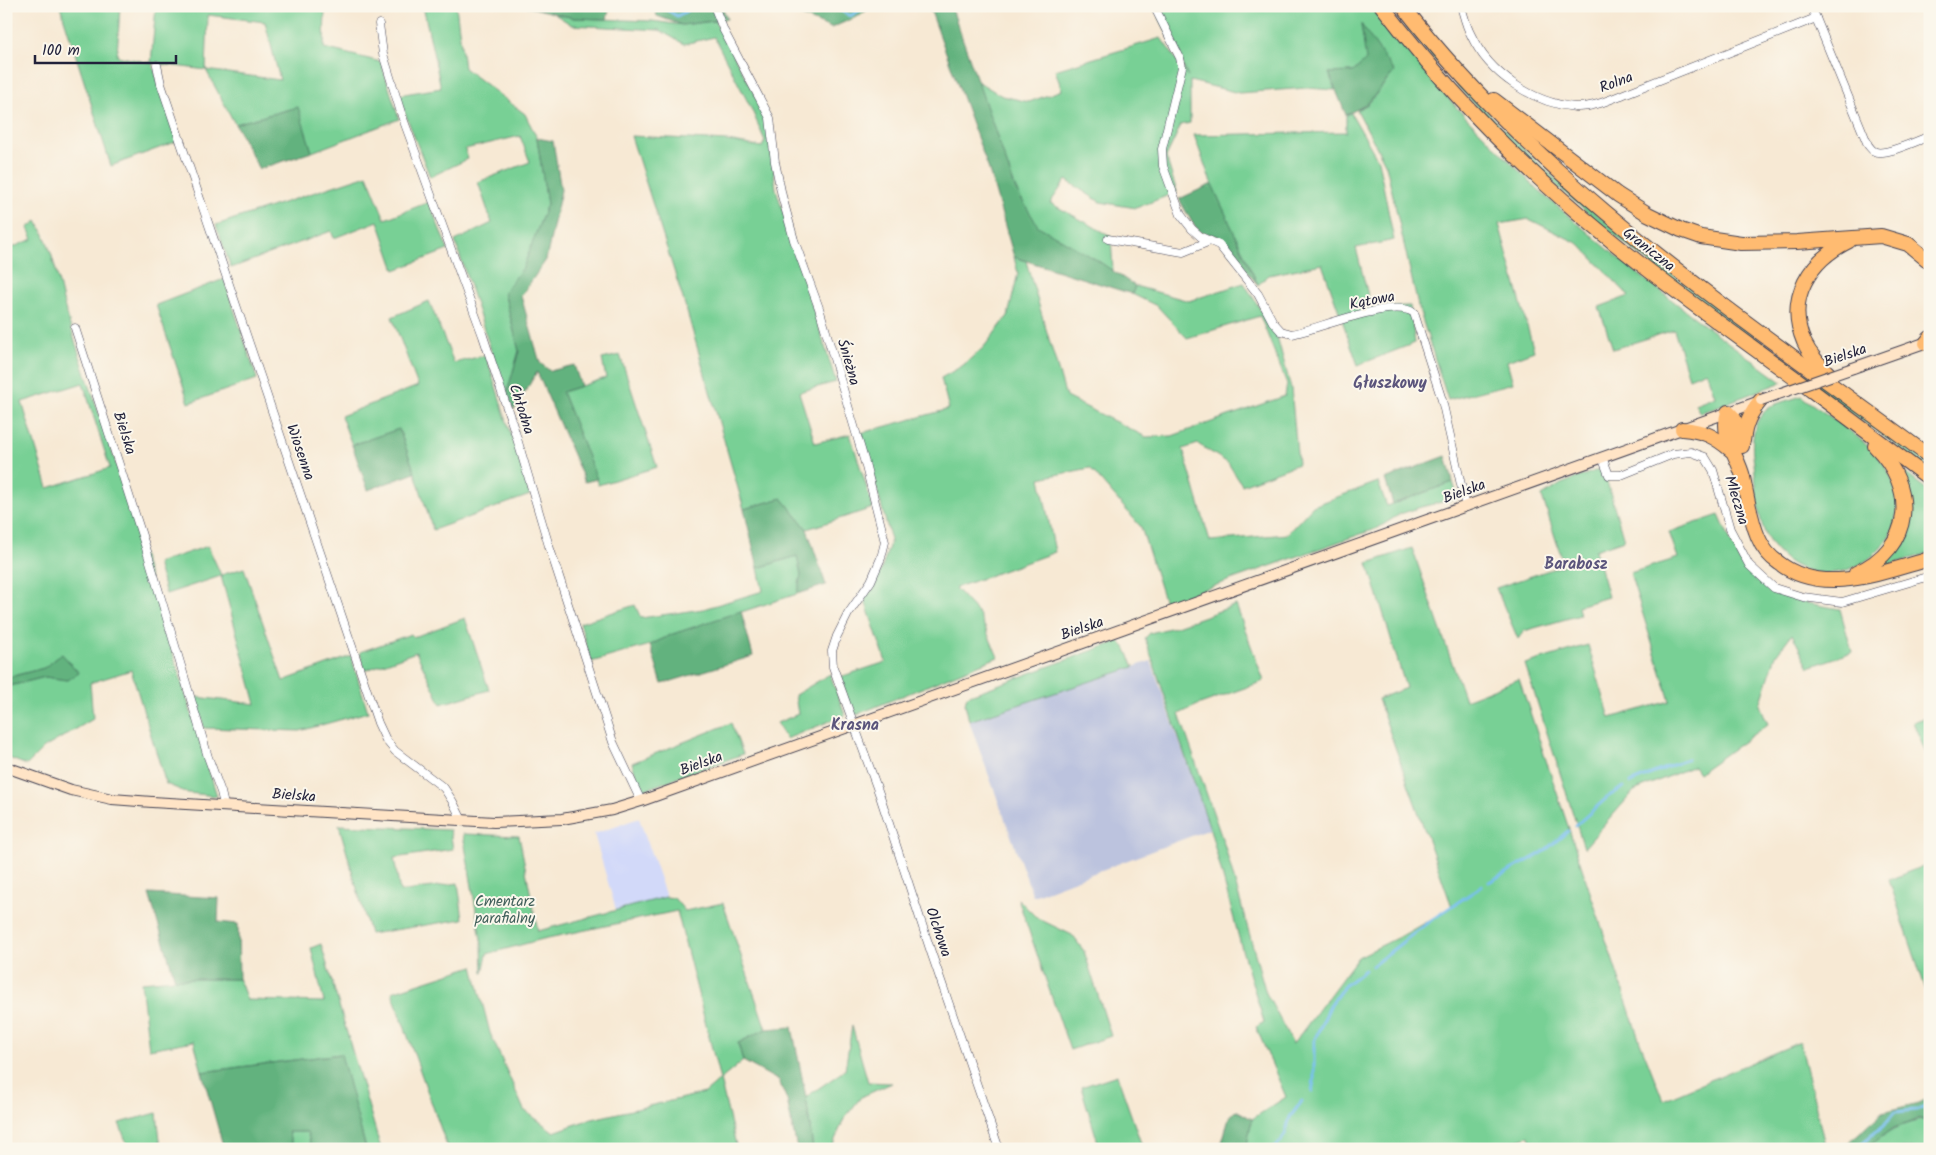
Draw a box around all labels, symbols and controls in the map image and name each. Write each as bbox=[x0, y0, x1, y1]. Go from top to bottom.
scale bar bbox=[35, 32, 176, 64]
text: 100 m bbox=[42, 39, 80, 63]
street label: Rolna bbox=[1596, 66, 1637, 100]
street label: Graniczna bbox=[1617, 222, 1680, 278]
street label: Kątowa bbox=[1347, 285, 1397, 317]
street label: Śnieżna bbox=[830, 336, 866, 389]
street label: Bielska bbox=[1821, 337, 1870, 374]
district label: Głuszkowy bbox=[1353, 371, 1427, 396]
street label: Chłodna bbox=[502, 381, 540, 438]
street label: Bielska bbox=[106, 409, 142, 458]
street label: Wiosenna bbox=[279, 421, 321, 484]
street label: Bielska bbox=[1440, 473, 1489, 511]
street label: Mleczna bbox=[1717, 473, 1755, 528]
district label: Barabosz bbox=[1544, 552, 1608, 577]
street label: Bielska bbox=[1058, 610, 1107, 647]
district label: Krasna bbox=[831, 713, 879, 738]
street label: Bielska bbox=[677, 745, 726, 783]
street label: Bielska bbox=[271, 782, 317, 810]
park label: Cmentarz parafialny bbox=[474, 890, 536, 931]
street label: Olchowa bbox=[918, 904, 958, 961]

